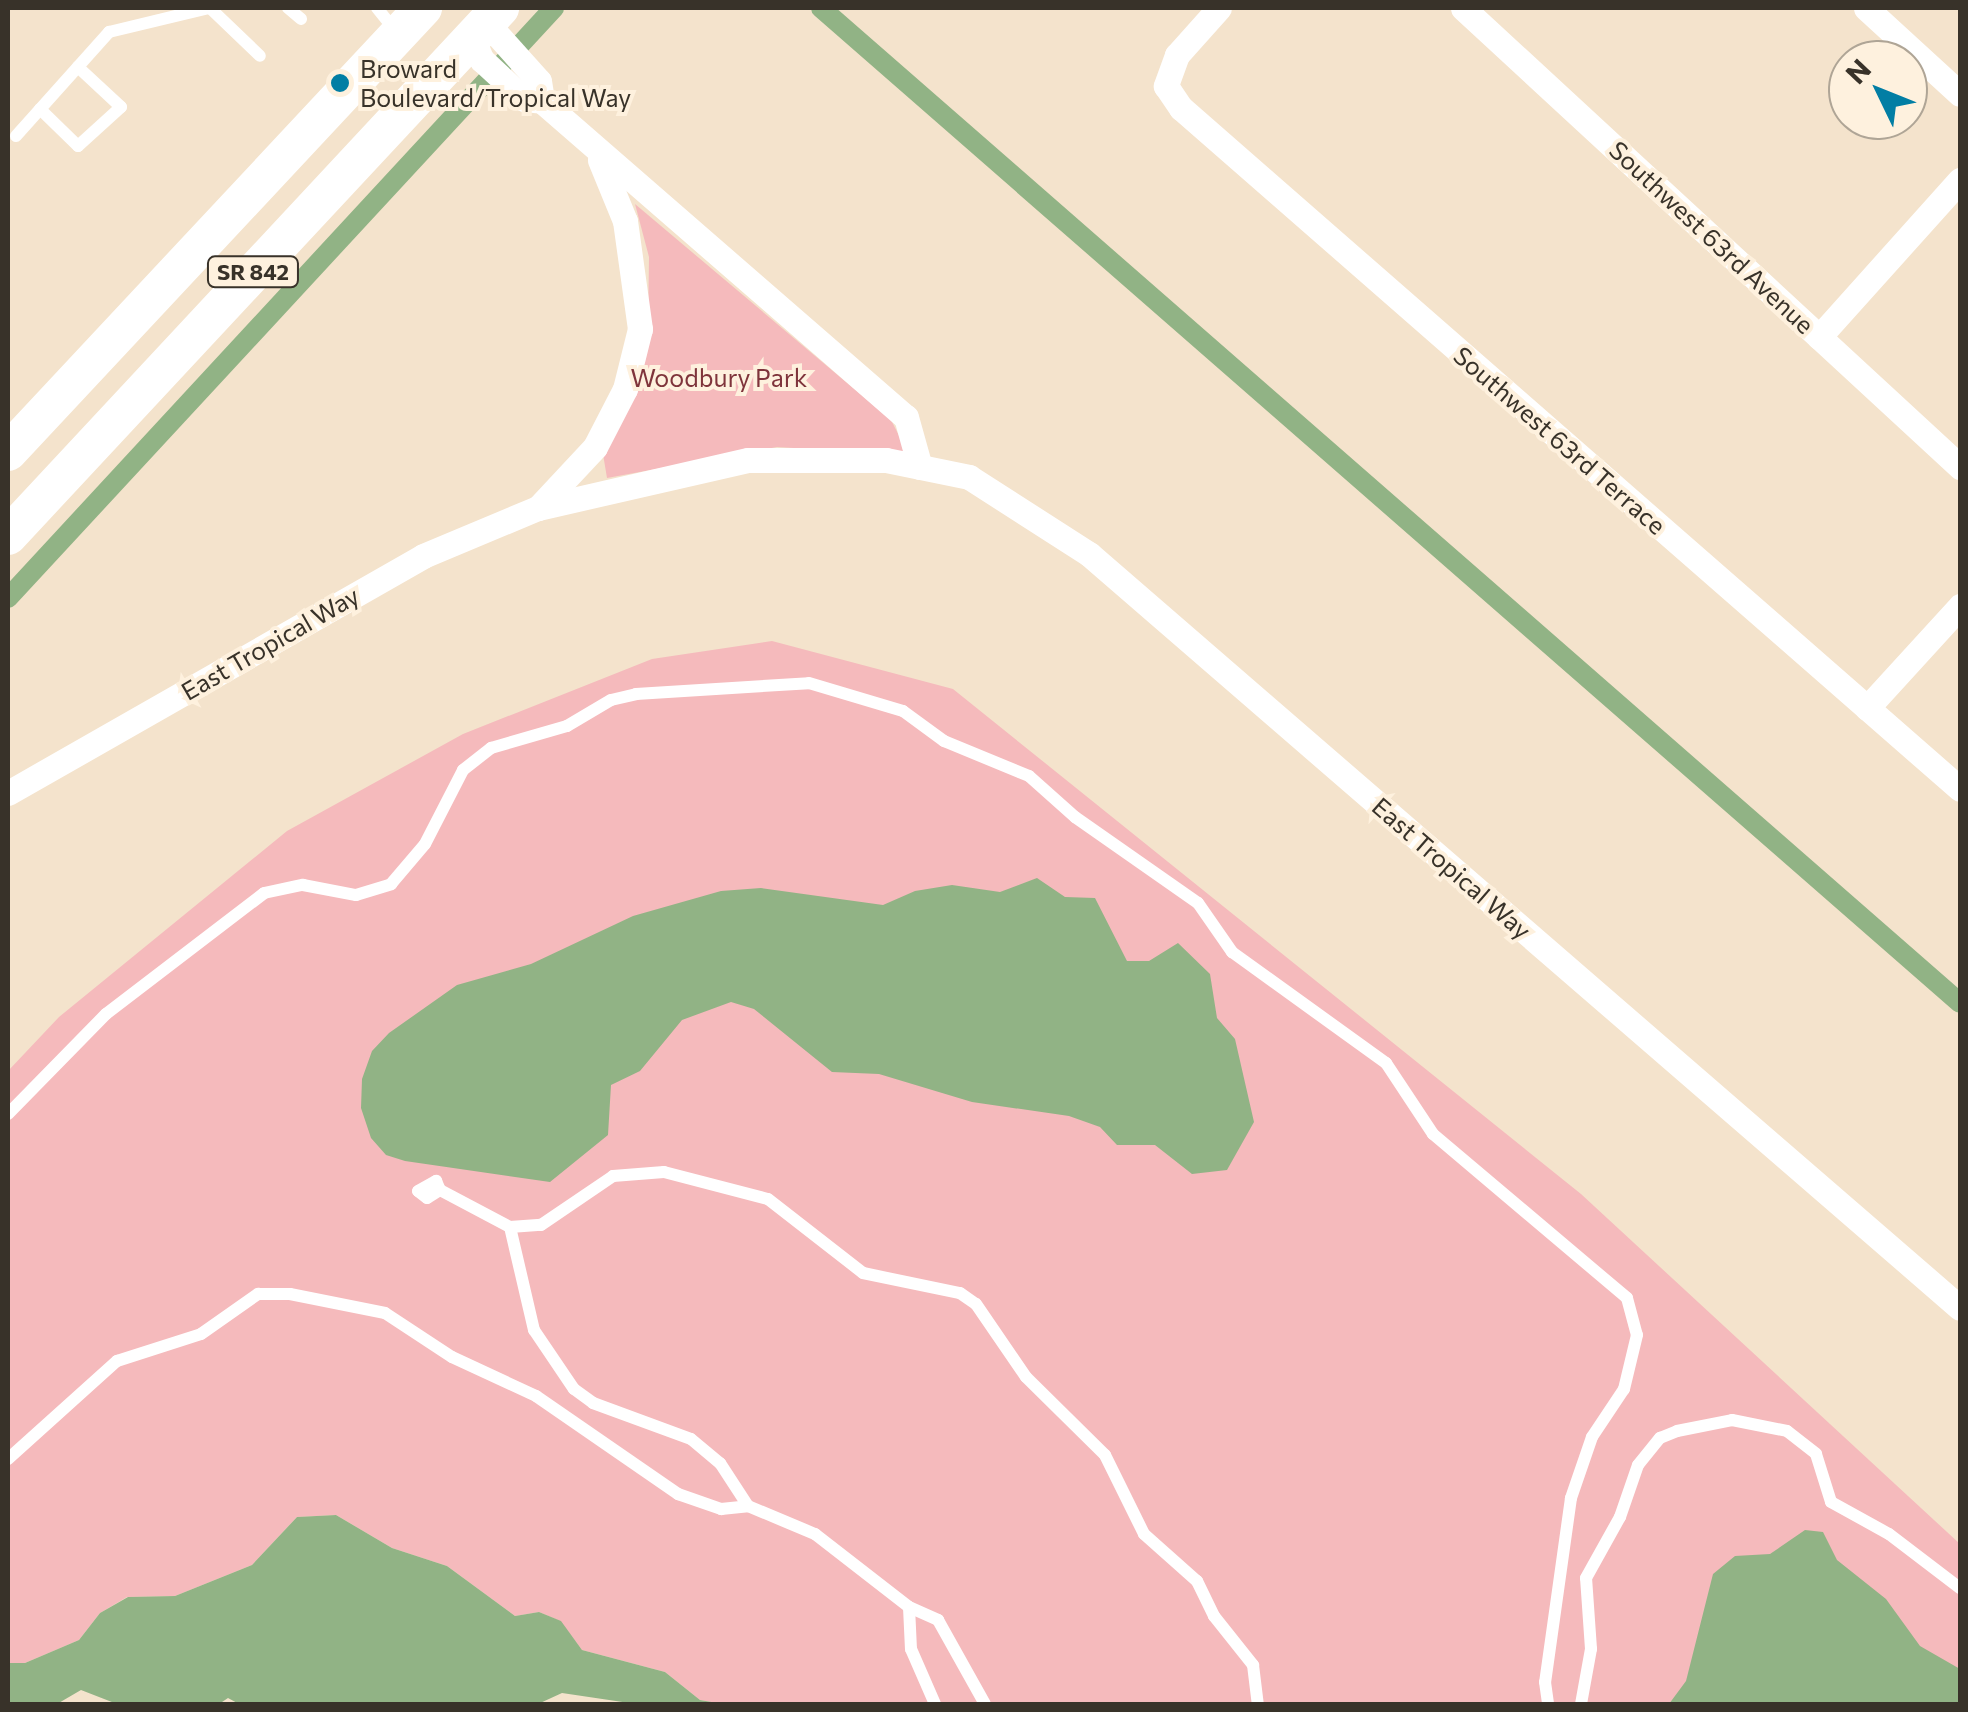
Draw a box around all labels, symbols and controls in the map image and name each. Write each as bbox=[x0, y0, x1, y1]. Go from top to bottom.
north arrow bbox=[1828, 40, 1928, 140]
text: N bbox=[1838, 52, 1877, 90]
place label: Broward Boulevard/Tropical Way bbox=[360, 54, 631, 113]
marker: Broward Boulevard/Tropical Way bbox=[329, 72, 351, 94]
street label: Southwest 63rd Avenue bbox=[1604, 134, 1820, 340]
road number: SR 842 bbox=[206, 255, 300, 289]
street label: Southwest 63rd Terrace bbox=[1448, 340, 1672, 540]
park label: Woodbury Park bbox=[631, 362, 807, 392]
street label: East Tropical Way bbox=[176, 580, 364, 706]
street label: East Tropical Way bbox=[1367, 791, 1537, 945]

